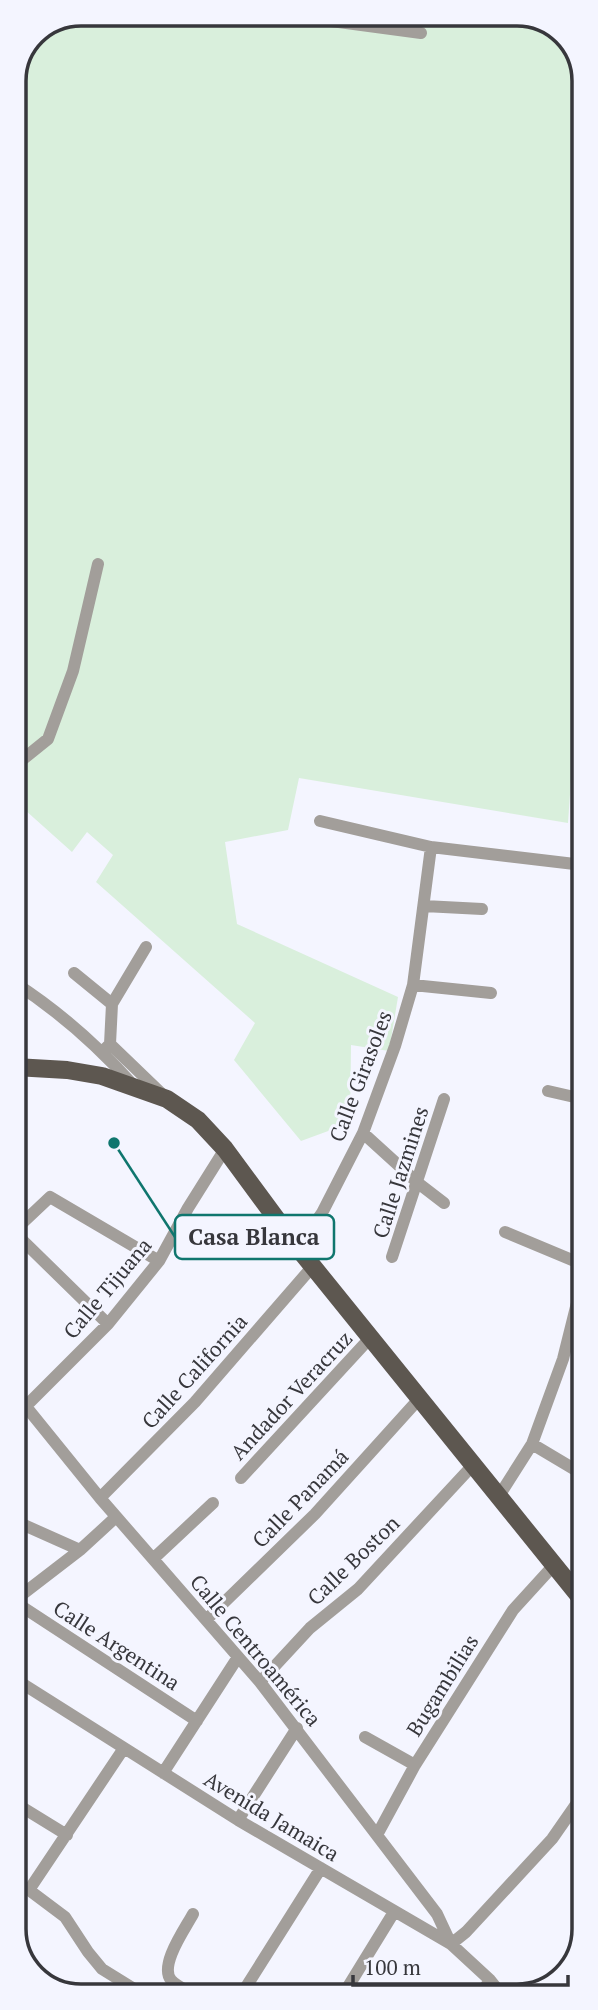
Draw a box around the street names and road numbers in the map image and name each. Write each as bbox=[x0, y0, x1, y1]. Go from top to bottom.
street label: Calle Girasoles bbox=[322, 1006, 398, 1146]
street label: Calle Jazmines bbox=[366, 1103, 434, 1241]
street label: Calle Tijuana bbox=[57, 1231, 158, 1344]
street label: Calle California bbox=[135, 1307, 253, 1434]
street label: Andador Veracruz bbox=[224, 1324, 358, 1466]
street label: Calle Panamá bbox=[246, 1442, 355, 1554]
street label: Calle Boston bbox=[301, 1509, 406, 1611]
street label: Calle Centroamérica bbox=[184, 1568, 328, 1732]
street label: Calle Argentina bbox=[48, 1594, 186, 1697]
street label: Bugambilias bbox=[400, 1629, 484, 1741]
street label: Avenida Jamaica bbox=[199, 1765, 345, 1868]

